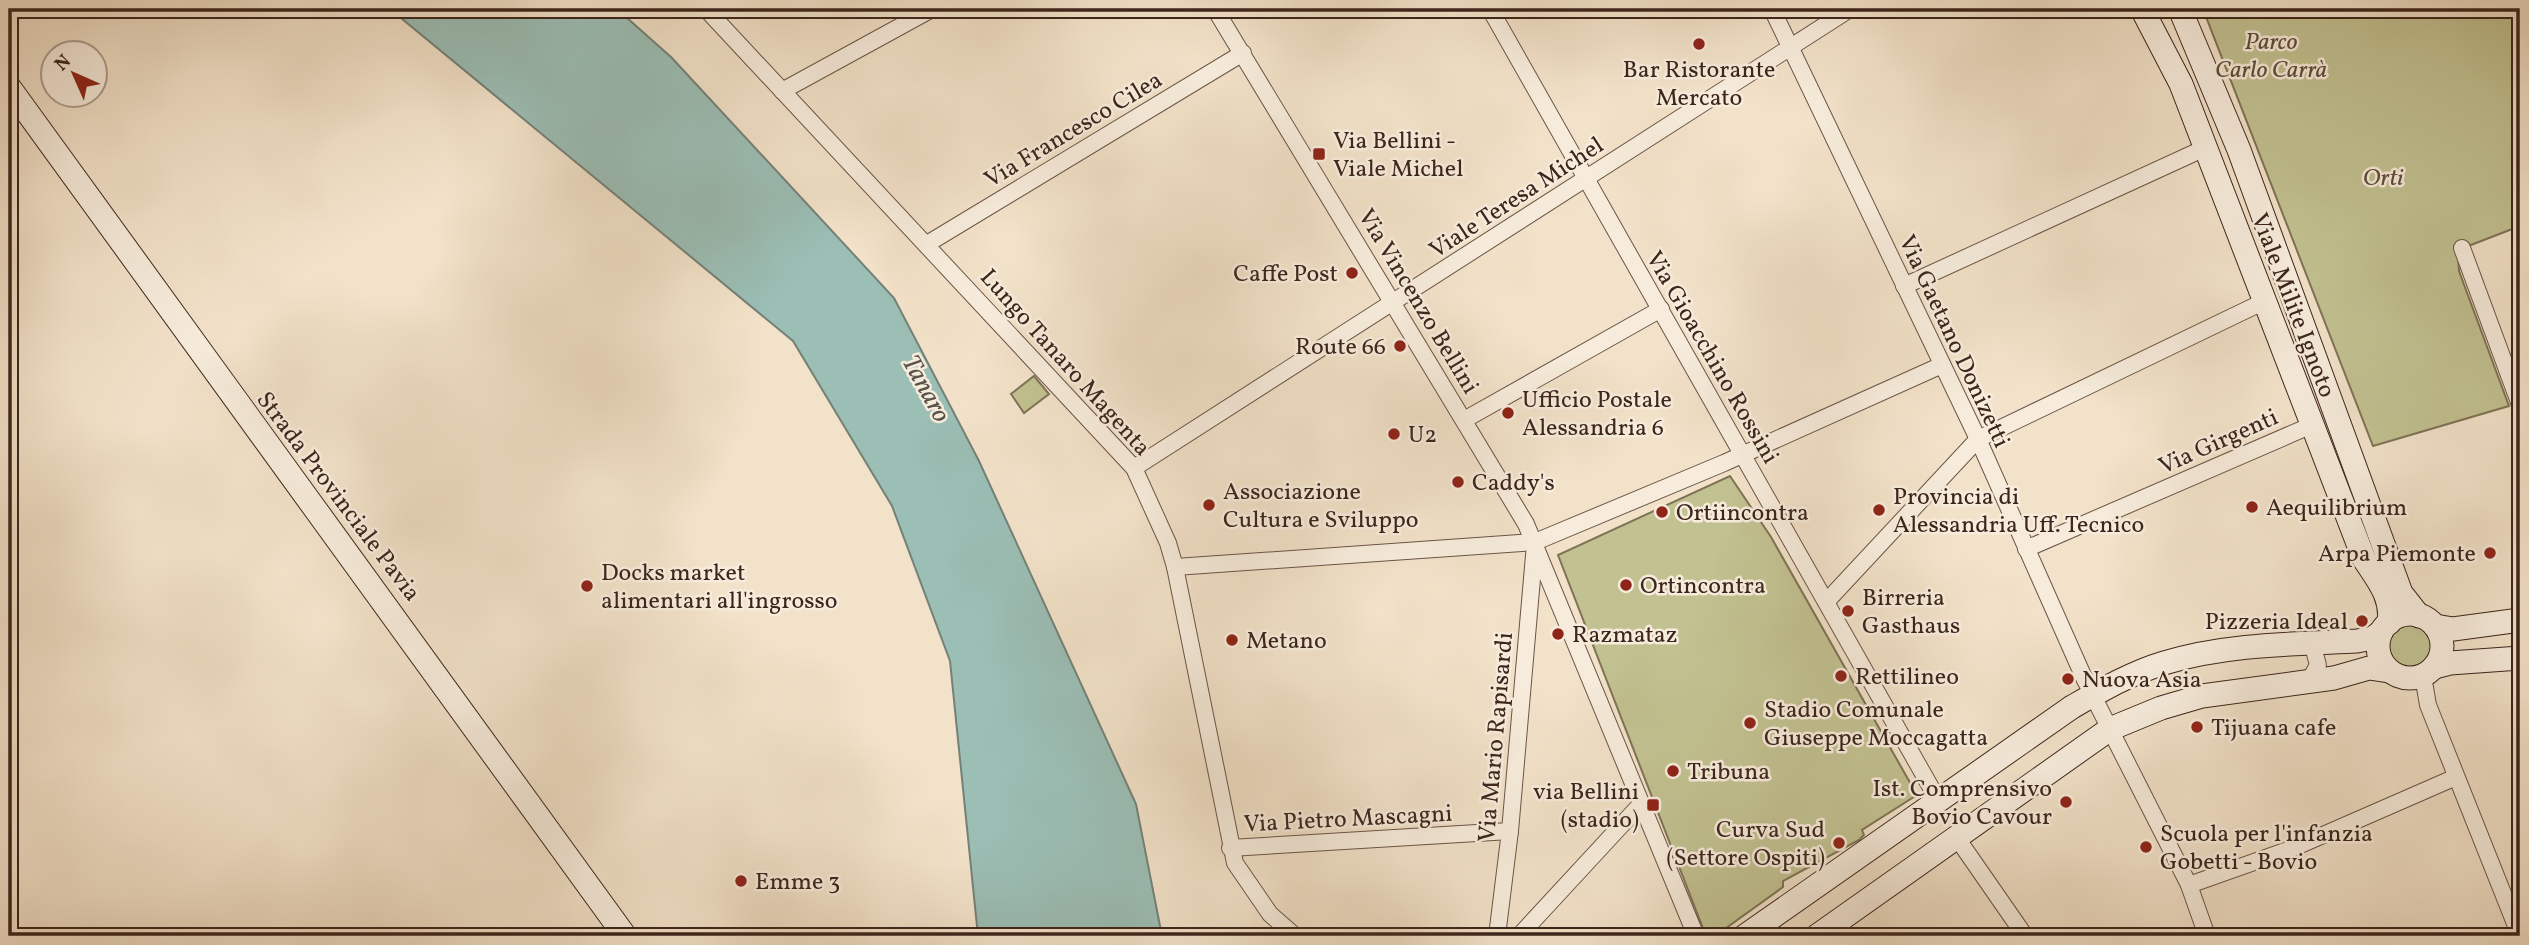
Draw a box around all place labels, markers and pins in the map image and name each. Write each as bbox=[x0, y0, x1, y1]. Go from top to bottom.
marker: Bar Ristorante Mercato bbox=[1691, 36, 1707, 52]
place label: Bar Ristorante Mercato bbox=[1623, 54, 1775, 116]
place label: Via Bellini - Viale Michel bbox=[1333, 125, 1463, 187]
marker: Via Bellini - Viale Michel bbox=[1311, 146, 1327, 162]
place label: Caffe Post bbox=[1233, 258, 1338, 292]
marker: Caffe Post bbox=[1344, 265, 1360, 281]
place label: Route 66 bbox=[1295, 331, 1386, 365]
marker: Route 66 bbox=[1392, 338, 1408, 354]
place label: Ufficio Postale Alessandria 6 bbox=[1522, 384, 1672, 446]
marker: Ufficio Postale Alessandria 6 bbox=[1500, 405, 1516, 421]
place label: U2 bbox=[1408, 419, 1437, 453]
marker: U2 bbox=[1386, 426, 1402, 442]
place label: Caddy's bbox=[1472, 467, 1555, 501]
marker: Caddy's bbox=[1450, 474, 1466, 490]
place label: Associazione Cultura e Sviluppo bbox=[1223, 476, 1418, 538]
place label: Provincia di Alessandria Uff. Tecnico bbox=[1893, 481, 2144, 543]
place label: Aequilibrium bbox=[2266, 492, 2407, 526]
marker: Associazione Cultura e Sviluppo bbox=[1201, 497, 1217, 513]
place label: Ortiincontra bbox=[1676, 497, 1809, 531]
marker: Aequilibrium bbox=[2244, 499, 2260, 515]
marker: Provincia di Alessandria Uff. Tecnico bbox=[1871, 502, 1887, 518]
marker: Ortiincontra bbox=[1654, 504, 1670, 520]
place label: Arpa Piemonte bbox=[2318, 538, 2476, 572]
marker: Arpa Piemonte bbox=[2482, 545, 2498, 561]
place label: Docks market alimentari all'ingrosso bbox=[601, 557, 838, 619]
place label: Ortincontra bbox=[1640, 570, 1766, 604]
marker: Ortincontra bbox=[1618, 577, 1634, 593]
marker: Docks market alimentari all'ingrosso bbox=[579, 578, 595, 594]
place label: Birreria Gasthaus bbox=[1862, 582, 1960, 644]
marker: Birreria Gasthaus bbox=[1840, 603, 1856, 619]
place label: Pizzeria Ideal bbox=[2205, 606, 2348, 640]
marker: Pizzeria Ideal bbox=[2354, 613, 2370, 629]
place label: Razmataz bbox=[1572, 619, 1678, 653]
place label: Metano bbox=[1246, 625, 1327, 659]
marker: Razmataz bbox=[1550, 626, 1566, 642]
marker: Metano bbox=[1224, 632, 1240, 648]
place label: Rettilineo bbox=[1855, 661, 1959, 695]
place label: Nuova Asia bbox=[2082, 664, 2202, 698]
marker: Rettilineo bbox=[1833, 668, 1849, 684]
marker: Nuova Asia bbox=[2060, 671, 2076, 687]
place label: Stadio Comunale Giuseppe Moccagatta bbox=[1764, 694, 1988, 756]
place label: Tijuana cafe bbox=[2211, 712, 2336, 746]
marker: Stadio Comunale Giuseppe Moccagatta bbox=[1742, 715, 1758, 731]
marker: Tijuana cafe bbox=[2189, 719, 2205, 735]
place label: Tribuna bbox=[1687, 756, 1770, 790]
marker: Tribuna bbox=[1665, 763, 1681, 779]
place label: Ist. Comprensivo Bovio Cavour bbox=[1872, 773, 2052, 835]
place label: via Bellini (stadio) bbox=[1533, 776, 1639, 838]
marker: Ist. Comprensivo Bovio Cavour bbox=[2058, 794, 2074, 810]
marker: via Bellini (stadio) bbox=[1645, 797, 1661, 813]
place label: Curva Sud (Settore Ospiti) bbox=[1667, 814, 1825, 876]
place label: Scuola per l'infanzia Gobetti - Bovio bbox=[2160, 818, 2373, 880]
marker: Curva Sud (Settore Ospiti) bbox=[1831, 835, 1847, 851]
marker: Scuola per l'infanzia Gobetti - Bovio bbox=[2138, 839, 2154, 855]
place label: Emme 3 bbox=[755, 866, 840, 900]
marker: Emme 3 bbox=[733, 873, 749, 889]

